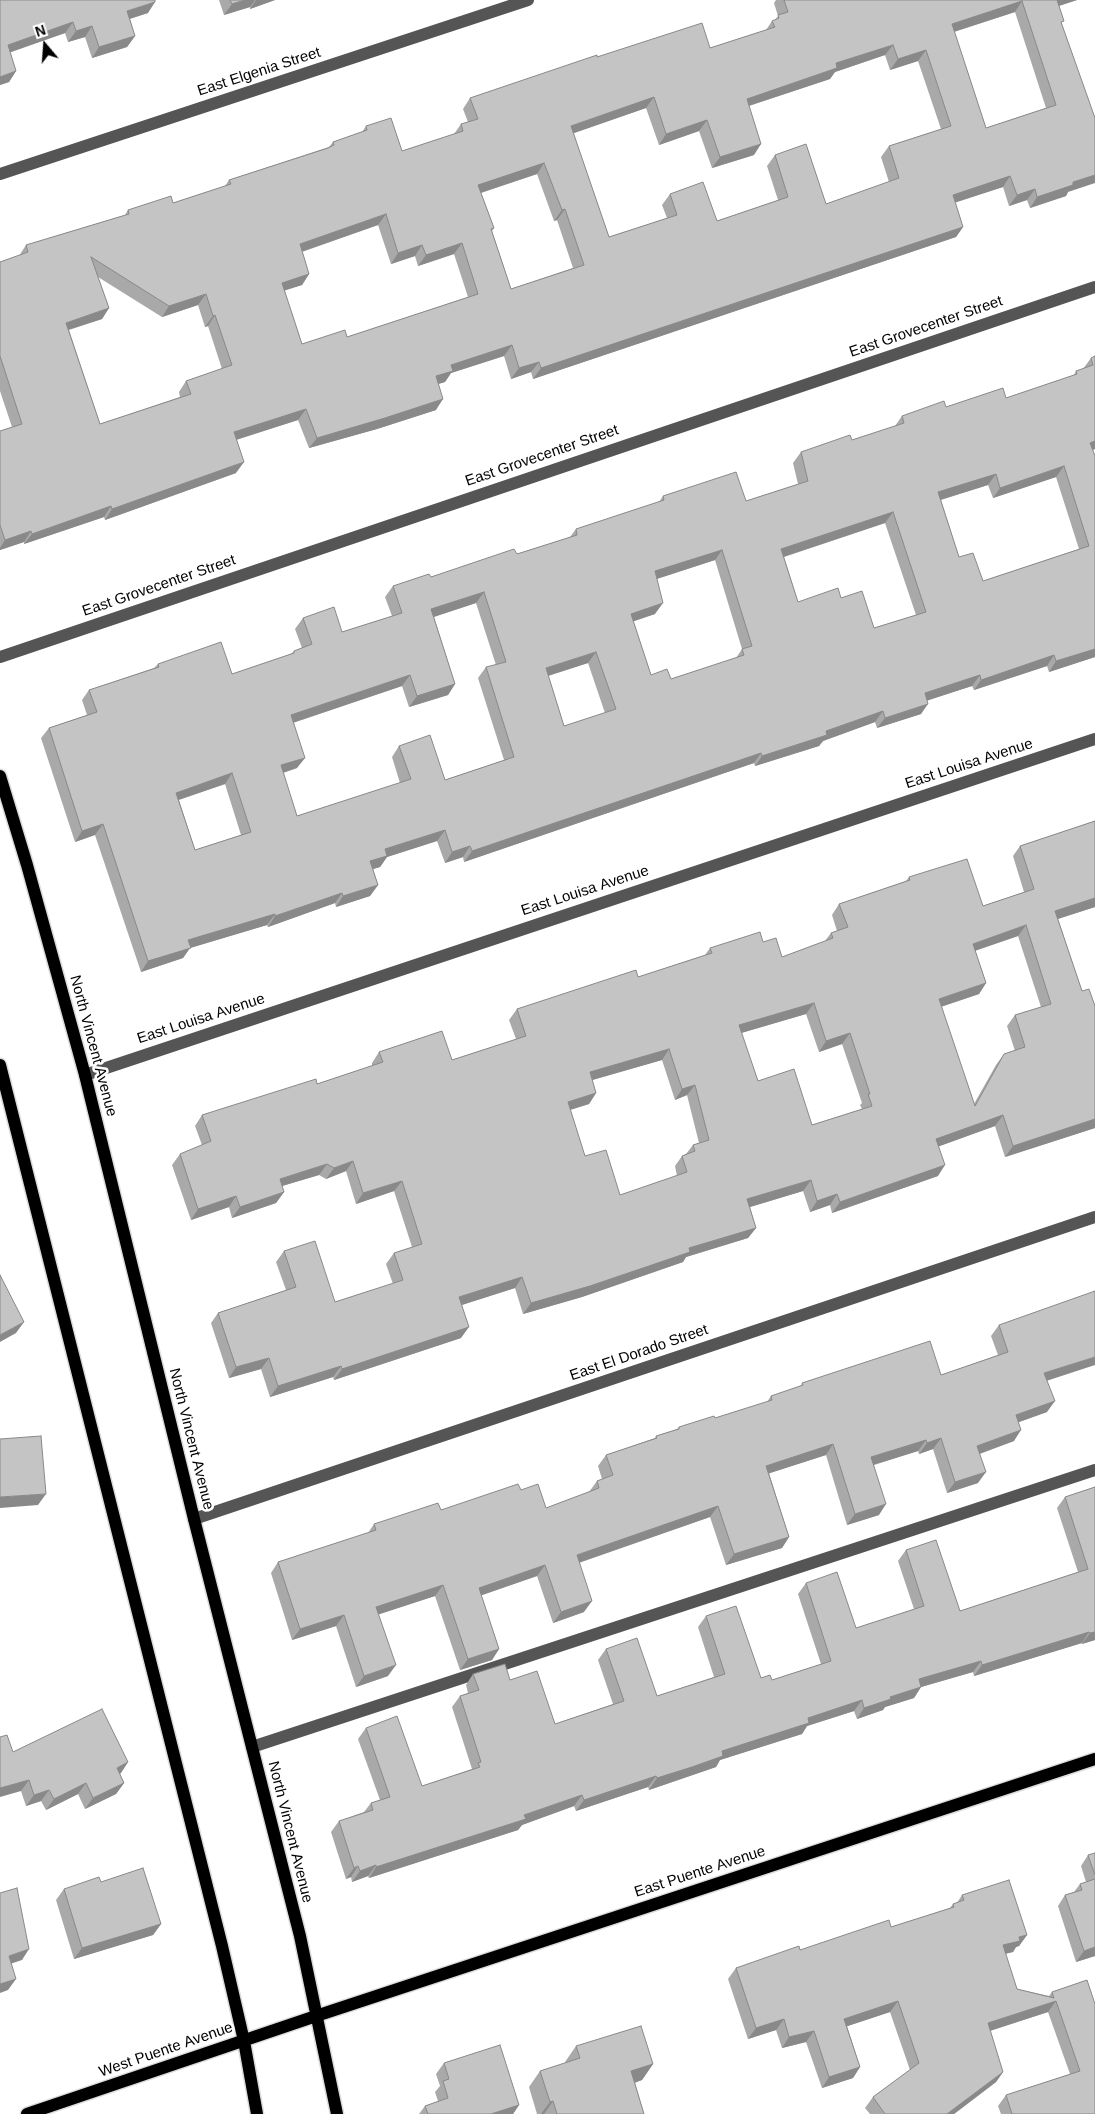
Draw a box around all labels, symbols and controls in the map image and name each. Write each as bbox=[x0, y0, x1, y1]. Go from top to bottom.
north arrow bbox=[20, 20, 70, 70]
text: N bbox=[33, 22, 48, 40]
street label: East Elgenia Street bbox=[195, 44, 323, 100]
street label: East Grovecenter Street bbox=[847, 292, 1005, 362]
street label: East Grovecenter Street bbox=[463, 421, 621, 491]
street label: East Grovecenter Street bbox=[80, 551, 238, 621]
street label: East Louisa Avenue bbox=[903, 735, 1035, 793]
street label: East Louisa Avenue bbox=[519, 862, 651, 920]
street label: North Vincent Avenue bbox=[65, 973, 121, 1119]
street label: East Louisa Avenue bbox=[135, 990, 267, 1048]
street label: East El Dorado Street bbox=[567, 1321, 711, 1385]
street label: North Vincent Avenue bbox=[165, 1366, 217, 1512]
street label: North Vincent Avenue bbox=[264, 1759, 316, 1905]
street label: East Puente Avenue bbox=[632, 1842, 768, 1902]
street label: West Puente Avenue bbox=[97, 2019, 235, 2081]

